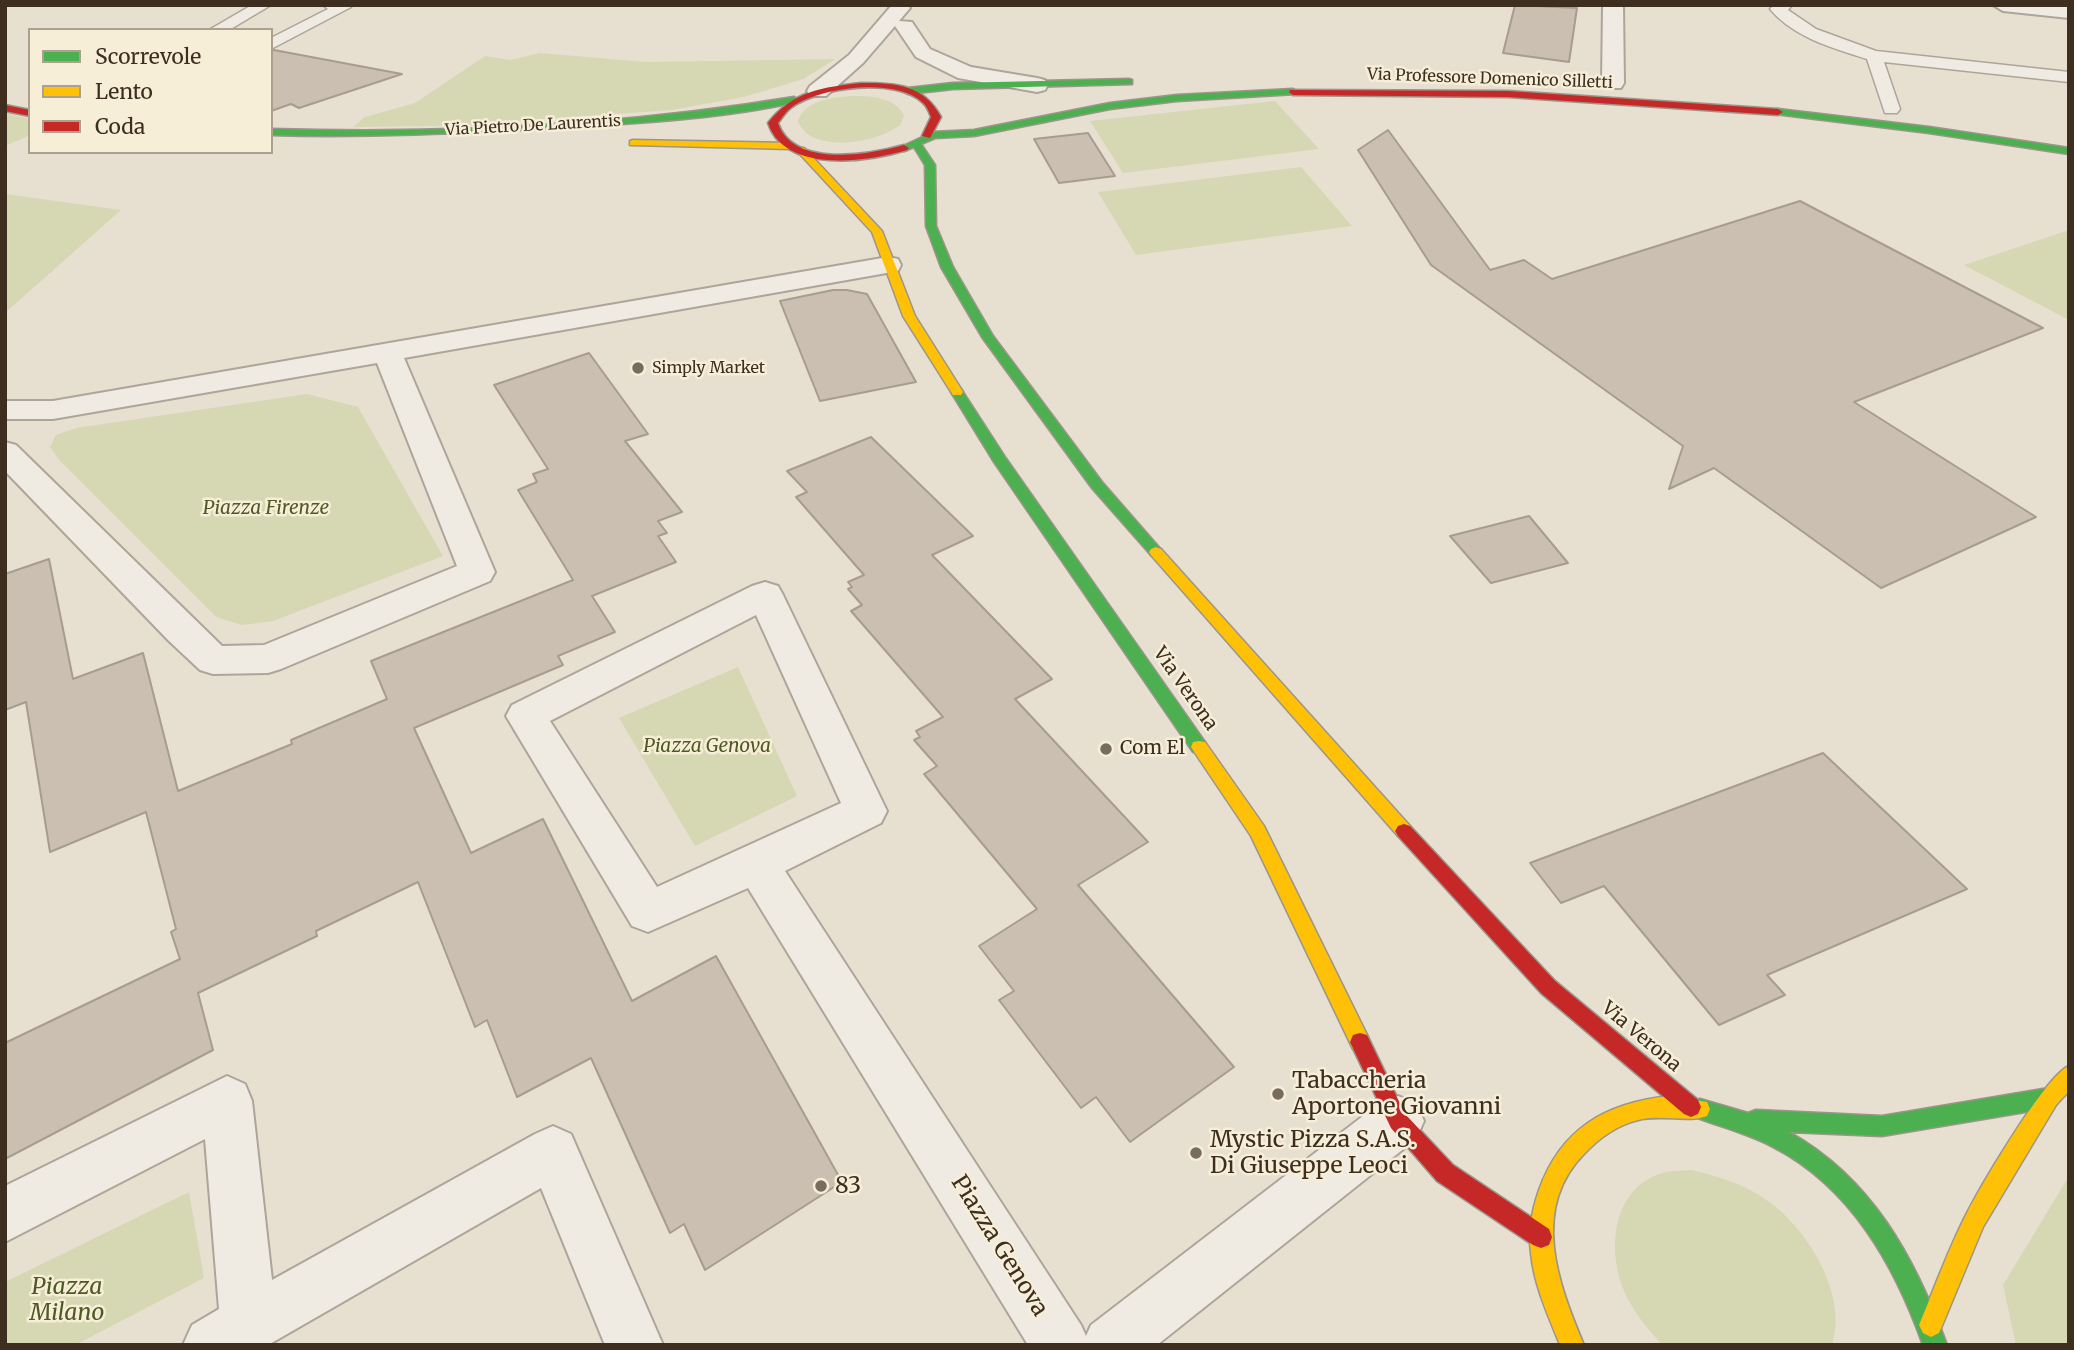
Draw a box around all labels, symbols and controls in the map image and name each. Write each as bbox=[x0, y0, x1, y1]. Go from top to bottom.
legend bbox=[28, 28, 273, 154]
text: Scorrevole bbox=[95, 43, 201, 70]
street label: Via Professore Domenico Silletti bbox=[1367, 65, 1613, 93]
text: Lento bbox=[95, 78, 153, 105]
street label: Via Pietro De Laurentis bbox=[445, 112, 621, 140]
text: Coda bbox=[95, 113, 145, 140]
place label: Simply Market bbox=[652, 358, 765, 378]
marker: Simply Market bbox=[630, 360, 646, 376]
park label: Piazza Firenze bbox=[203, 498, 329, 520]
street label: Via Verona bbox=[1148, 643, 1222, 735]
park label: Piazza Genova bbox=[643, 736, 771, 758]
place label: Com El bbox=[1120, 738, 1185, 760]
marker: Com El bbox=[1098, 741, 1114, 757]
street label: Via Verona bbox=[1597, 997, 1685, 1077]
place label: Tabaccheria Aportone Giovanni bbox=[1292, 1067, 1501, 1121]
marker: Tabaccheria Aportone Giovanni bbox=[1270, 1086, 1286, 1102]
place label: Mystic Pizza S.A.S. Di Giuseppe Leoci bbox=[1210, 1126, 1416, 1180]
marker: Mystic Pizza S.A.S. Di Giuseppe Leoci bbox=[1188, 1145, 1204, 1161]
street label: Piazza Genova bbox=[945, 1170, 1053, 1322]
place label: 83 bbox=[835, 1172, 861, 1200]
marker: 83 bbox=[813, 1178, 829, 1194]
park label: Piazza Milano bbox=[30, 1273, 104, 1327]

